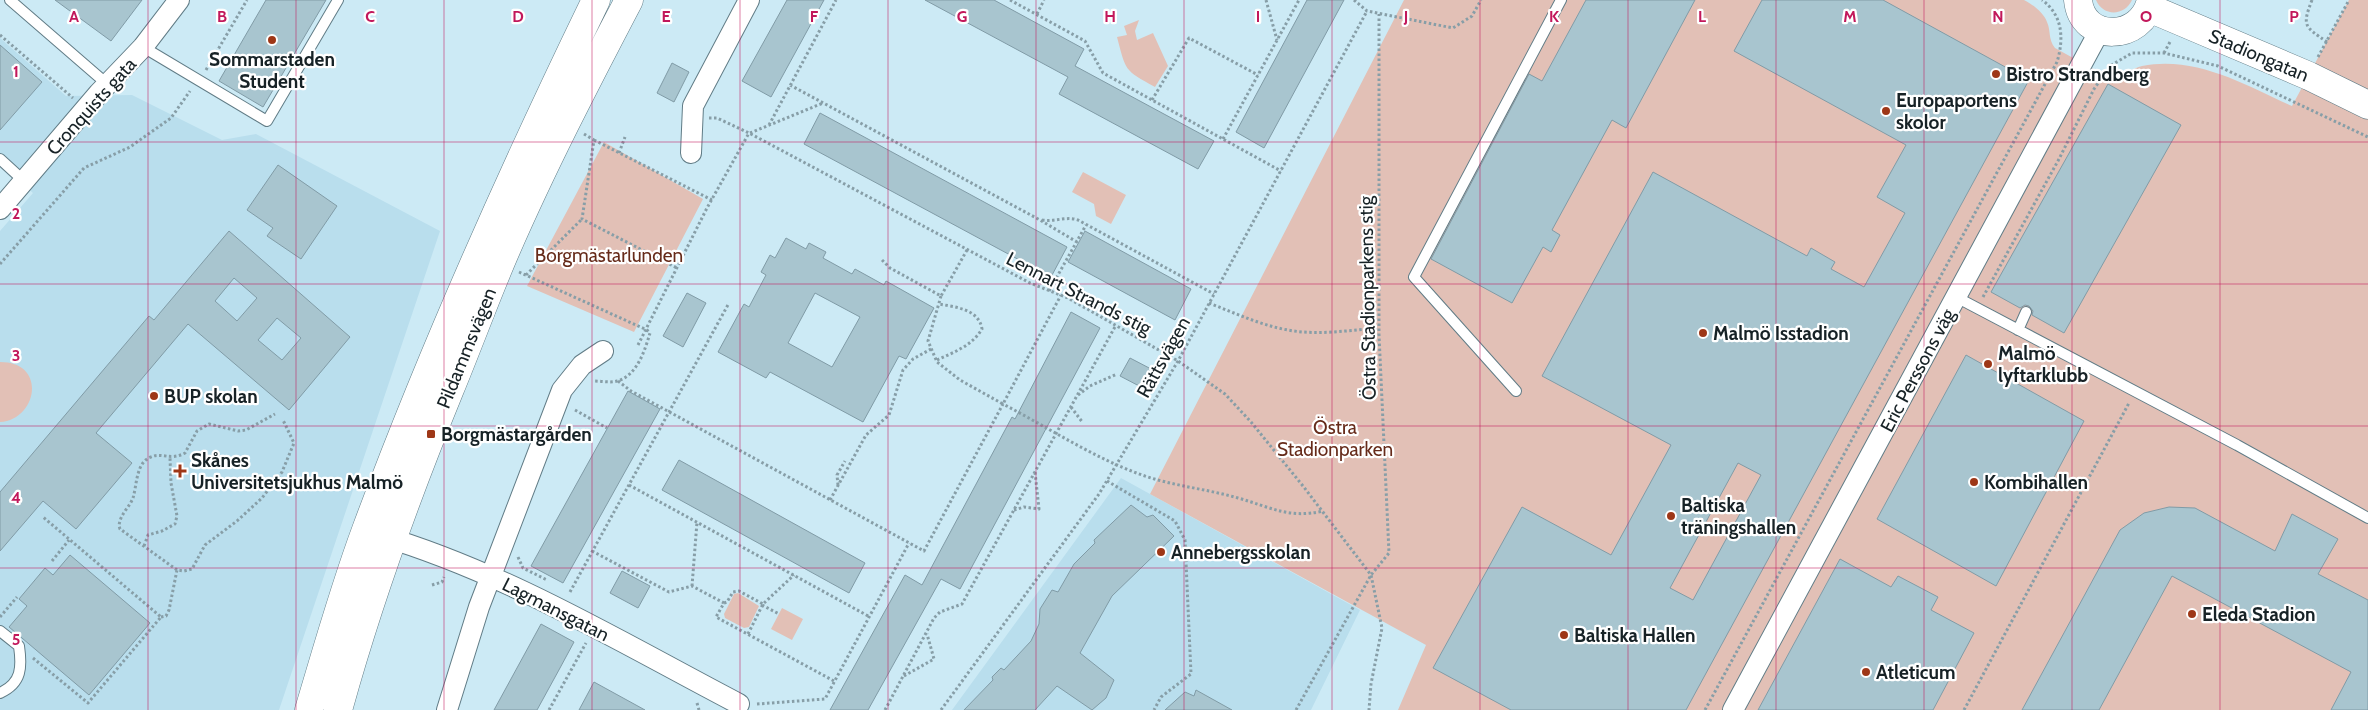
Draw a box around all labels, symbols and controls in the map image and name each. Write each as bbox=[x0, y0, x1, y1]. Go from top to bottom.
text: A bbox=[69, 7, 79, 26]
text: B bbox=[217, 7, 227, 26]
text: C bbox=[365, 7, 375, 26]
text: D bbox=[512, 7, 524, 26]
text: E bbox=[661, 7, 671, 26]
text: F bbox=[810, 7, 819, 26]
text: G bbox=[957, 7, 967, 26]
text: H bbox=[1104, 7, 1116, 26]
text: I bbox=[1256, 7, 1260, 26]
text: J bbox=[1403, 7, 1408, 26]
text: K bbox=[1549, 7, 1559, 26]
text: L bbox=[1698, 7, 1706, 26]
text: M bbox=[1843, 7, 1857, 26]
text: N bbox=[1992, 7, 2004, 26]
text: O bbox=[2140, 7, 2152, 26]
text: P bbox=[2289, 7, 2299, 26]
street label: Stadiongatan bbox=[2205, 24, 2312, 87]
marker: Sommarstaden Student bbox=[266, 34, 278, 46]
place label: Sommarstaden Student bbox=[209, 48, 335, 93]
street label: Cronquists gata bbox=[42, 53, 141, 160]
text: 1 bbox=[13, 62, 19, 81]
place label: Bistro Strandberg bbox=[2006, 63, 2149, 86]
marker: Bistro Strandberg bbox=[1990, 68, 2002, 80]
place label: Europaportens skolor bbox=[1896, 89, 2017, 134]
marker: Europaportens skolor bbox=[1880, 105, 1892, 117]
street label: Östra Stadionparkens stig bbox=[1354, 195, 1381, 400]
text: 2 bbox=[12, 204, 20, 223]
park label: Borgmästarlunden bbox=[535, 244, 683, 267]
street label: Lennart Strands stig bbox=[1003, 247, 1155, 340]
street label: Pildammsvägen bbox=[432, 284, 501, 412]
street label: Eric Perssons väg bbox=[1875, 304, 1960, 436]
street label: Rättsvägen bbox=[1132, 313, 1195, 402]
place label: Malmö Isstadion bbox=[1713, 322, 1849, 345]
marker: Malmö Isstadion bbox=[1697, 327, 1709, 339]
place label: Malmö lyftarklubb bbox=[1998, 342, 2088, 387]
text: 3 bbox=[12, 346, 20, 365]
marker: Malmö lyftarklubb bbox=[1982, 358, 1994, 370]
place label: BUP skolan bbox=[164, 385, 258, 408]
marker: BUP skolan bbox=[148, 390, 160, 402]
park label: Östra Stadionparken bbox=[1277, 416, 1393, 461]
place label: Borgmästargården bbox=[441, 423, 592, 446]
marker: Borgmästargården bbox=[425, 428, 437, 440]
place label: Skånes Universitetsjukhus Malmö bbox=[191, 449, 403, 494]
marker: Skånes Universitetsjukhus Malmö bbox=[173, 464, 187, 478]
place label: Kombihallen bbox=[1984, 471, 2088, 494]
marker: Kombihallen bbox=[1968, 476, 1980, 488]
text: 4 bbox=[11, 488, 21, 507]
place label: Baltiska träningshallen bbox=[1681, 494, 1796, 539]
marker: Baltiska träningshallen bbox=[1665, 510, 1677, 522]
place label: Annebergsskolan bbox=[1171, 541, 1311, 564]
marker: Annebergsskolan bbox=[1155, 546, 1167, 558]
street label: Lagmansgatan bbox=[498, 573, 613, 646]
place label: Eleda Stadion bbox=[2202, 603, 2316, 626]
marker: Eleda Stadion bbox=[2186, 608, 2198, 620]
place label: Baltiska Hallen bbox=[1574, 624, 1696, 647]
marker: Baltiska Hallen bbox=[1558, 629, 1570, 641]
text: 5 bbox=[12, 630, 20, 649]
place label: Atleticum bbox=[1876, 661, 1955, 684]
marker: Atleticum bbox=[1860, 666, 1872, 678]

